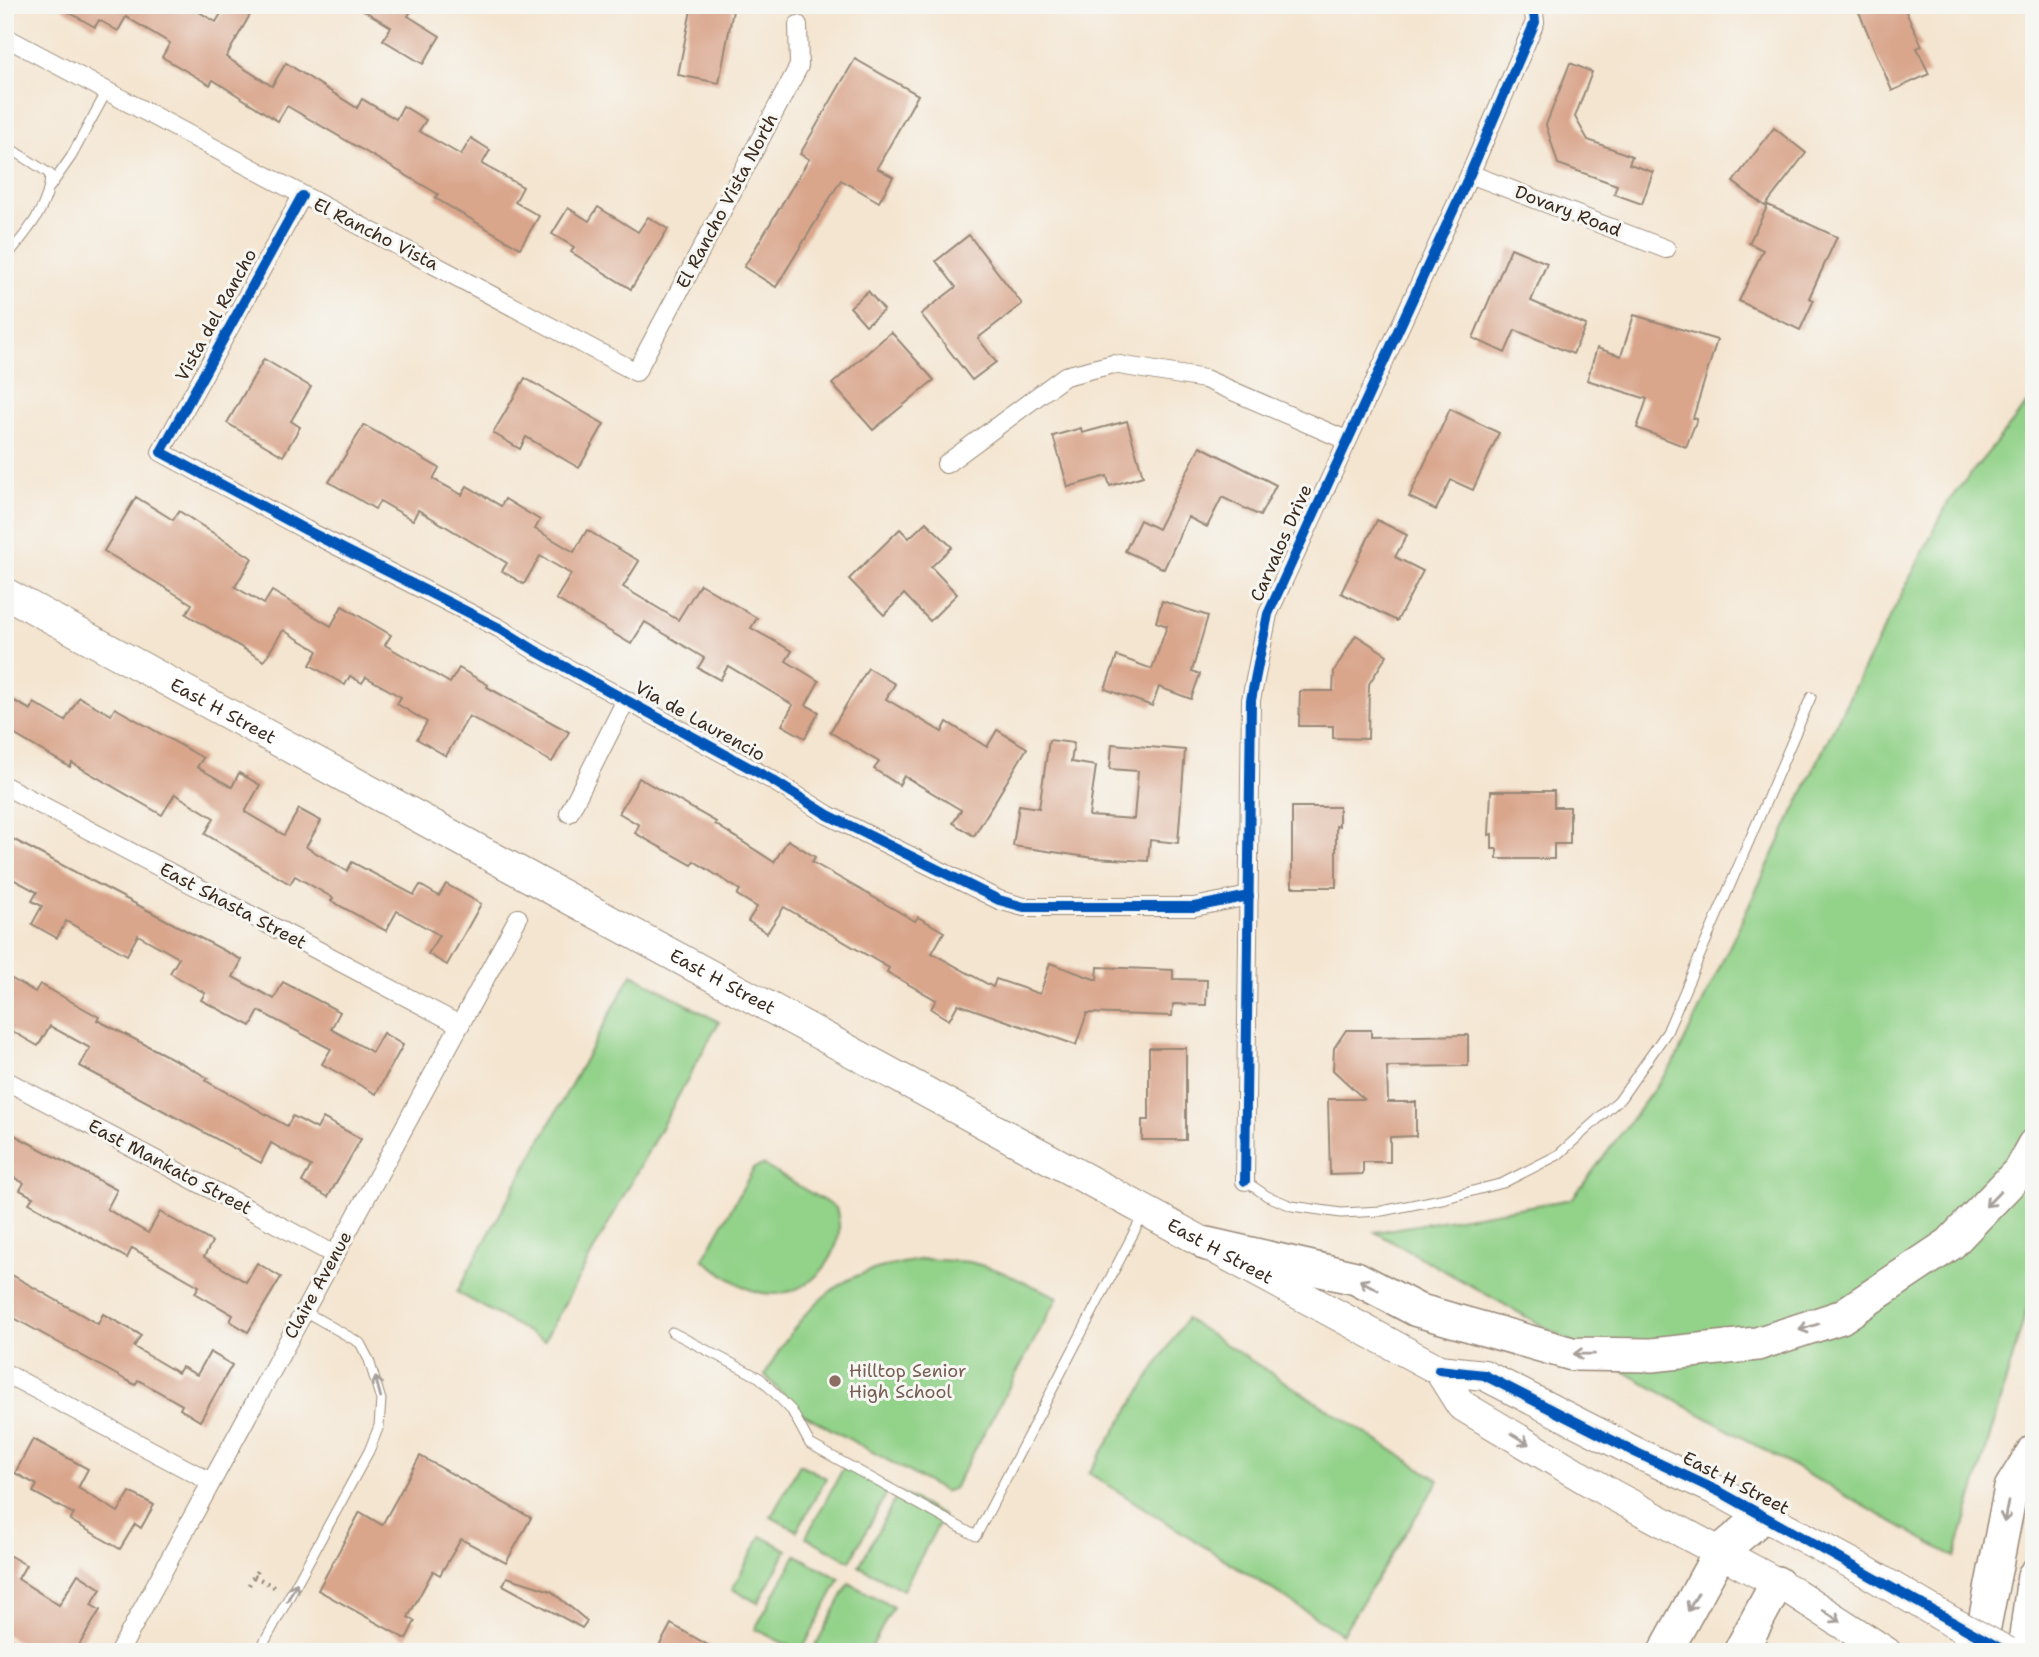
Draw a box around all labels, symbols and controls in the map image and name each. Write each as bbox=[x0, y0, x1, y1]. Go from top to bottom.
street label: El Rancho Vista North bbox=[671, 109, 783, 293]
street label: Dovary Road bbox=[1511, 180, 1625, 242]
street label: El Rancho Vista bbox=[309, 192, 443, 276]
street label: Vista del Rancho bbox=[170, 245, 262, 385]
street label: Carvalos Drive bbox=[1244, 481, 1318, 605]
street label: East H Street bbox=[166, 673, 280, 750]
street label: Via de Laurencio bbox=[631, 675, 769, 767]
street label: East Shasta Street bbox=[155, 857, 311, 955]
street label: East H Street bbox=[665, 943, 780, 1020]
street label: East Mankato Street bbox=[84, 1114, 256, 1220]
one-way arrow bbox=[1985, 1190, 2002, 1207]
street label: East H Street bbox=[1163, 1213, 1277, 1290]
street label: Claire Avenue bbox=[279, 1227, 357, 1343]
one-way arrow bbox=[1359, 1278, 1380, 1291]
one-way arrow bbox=[1798, 1322, 1820, 1335]
one-way arrow bbox=[1573, 1347, 1596, 1360]
place label: Hilltop Senior High School bbox=[849, 1359, 967, 1404]
marker: Hilltop Senior High School bbox=[827, 1373, 843, 1389]
one-way arrow bbox=[370, 1376, 383, 1398]
one-way arrow bbox=[1510, 1433, 1530, 1447]
street label: East H Street bbox=[1678, 1446, 1794, 1520]
one-way arrow bbox=[1999, 1500, 2012, 1523]
one-way arrow bbox=[286, 1582, 299, 1603]
one-way arrow bbox=[1686, 1591, 1699, 1612]
one-way arrow bbox=[1822, 1610, 1842, 1624]

